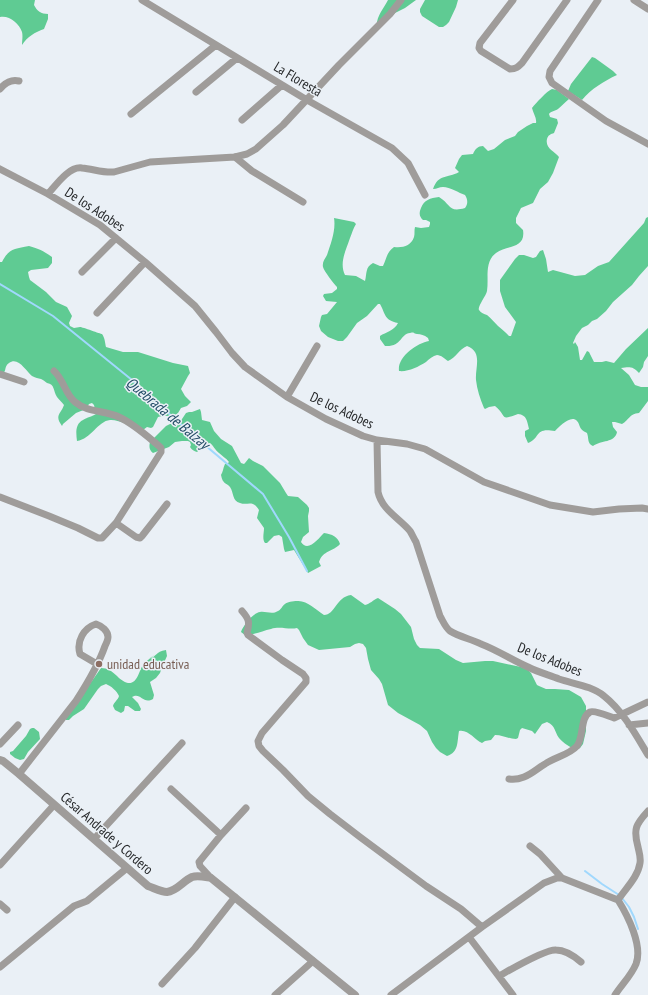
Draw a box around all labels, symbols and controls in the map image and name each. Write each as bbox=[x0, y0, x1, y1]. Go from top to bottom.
street label: La Floresta bbox=[271, 58, 325, 100]
street label: De los Adobes bbox=[62, 183, 129, 235]
water label: Quebrada de Balzay bbox=[123, 373, 215, 455]
street label: De los Adobes bbox=[307, 387, 377, 433]
street label: De los Adobes bbox=[515, 638, 585, 680]
place label: unidad educativa bbox=[107, 655, 189, 673]
marker: unidad educativa bbox=[94, 659, 104, 669]
street label: César Andrade y Cordero bbox=[57, 788, 157, 878]

